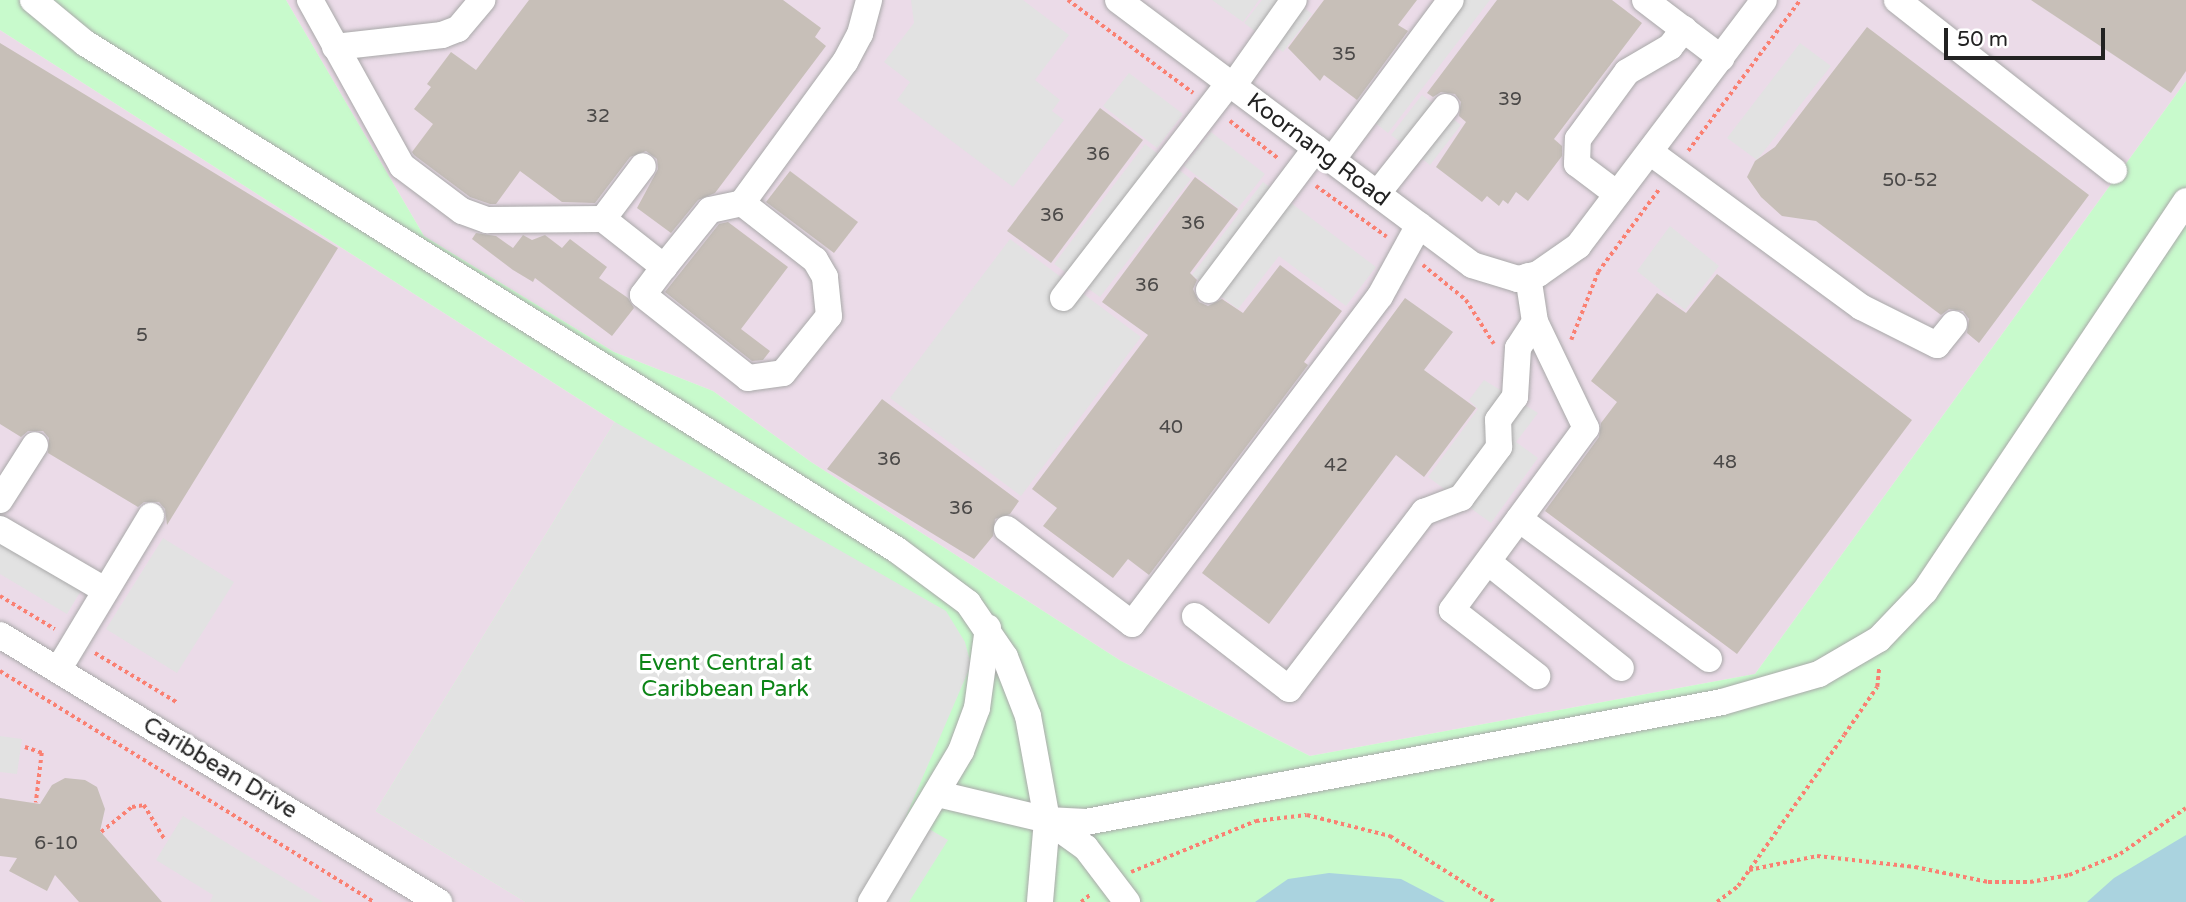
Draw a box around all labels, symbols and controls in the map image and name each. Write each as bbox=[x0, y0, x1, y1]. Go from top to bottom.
scale bar bbox=[1948, 14, 2109, 58]
text: 50 m bbox=[1957, 27, 2008, 52]
house number: 35 bbox=[1332, 44, 1356, 66]
street label: Koornang Road bbox=[1241, 87, 1395, 213]
house number: 39 bbox=[1498, 89, 1522, 111]
house number: 32 bbox=[586, 106, 610, 128]
house number: 36 bbox=[1086, 144, 1110, 166]
house number: 50-52 bbox=[1882, 170, 1938, 192]
house number: 36 bbox=[1040, 205, 1064, 227]
house number: 36 bbox=[1181, 213, 1205, 235]
house number: 36 bbox=[1135, 275, 1159, 297]
house number: 5 bbox=[136, 325, 148, 347]
house number: 40 bbox=[1159, 417, 1183, 439]
house number: 36 bbox=[877, 449, 901, 471]
house number: 48 bbox=[1713, 452, 1737, 474]
house number: 42 bbox=[1324, 455, 1348, 477]
house number: 36 bbox=[949, 498, 973, 520]
park label: Event Central at Caribbean Park bbox=[638, 649, 812, 703]
street label: Caribbean Drive bbox=[138, 711, 302, 825]
house number: 6-10 bbox=[34, 833, 78, 855]

